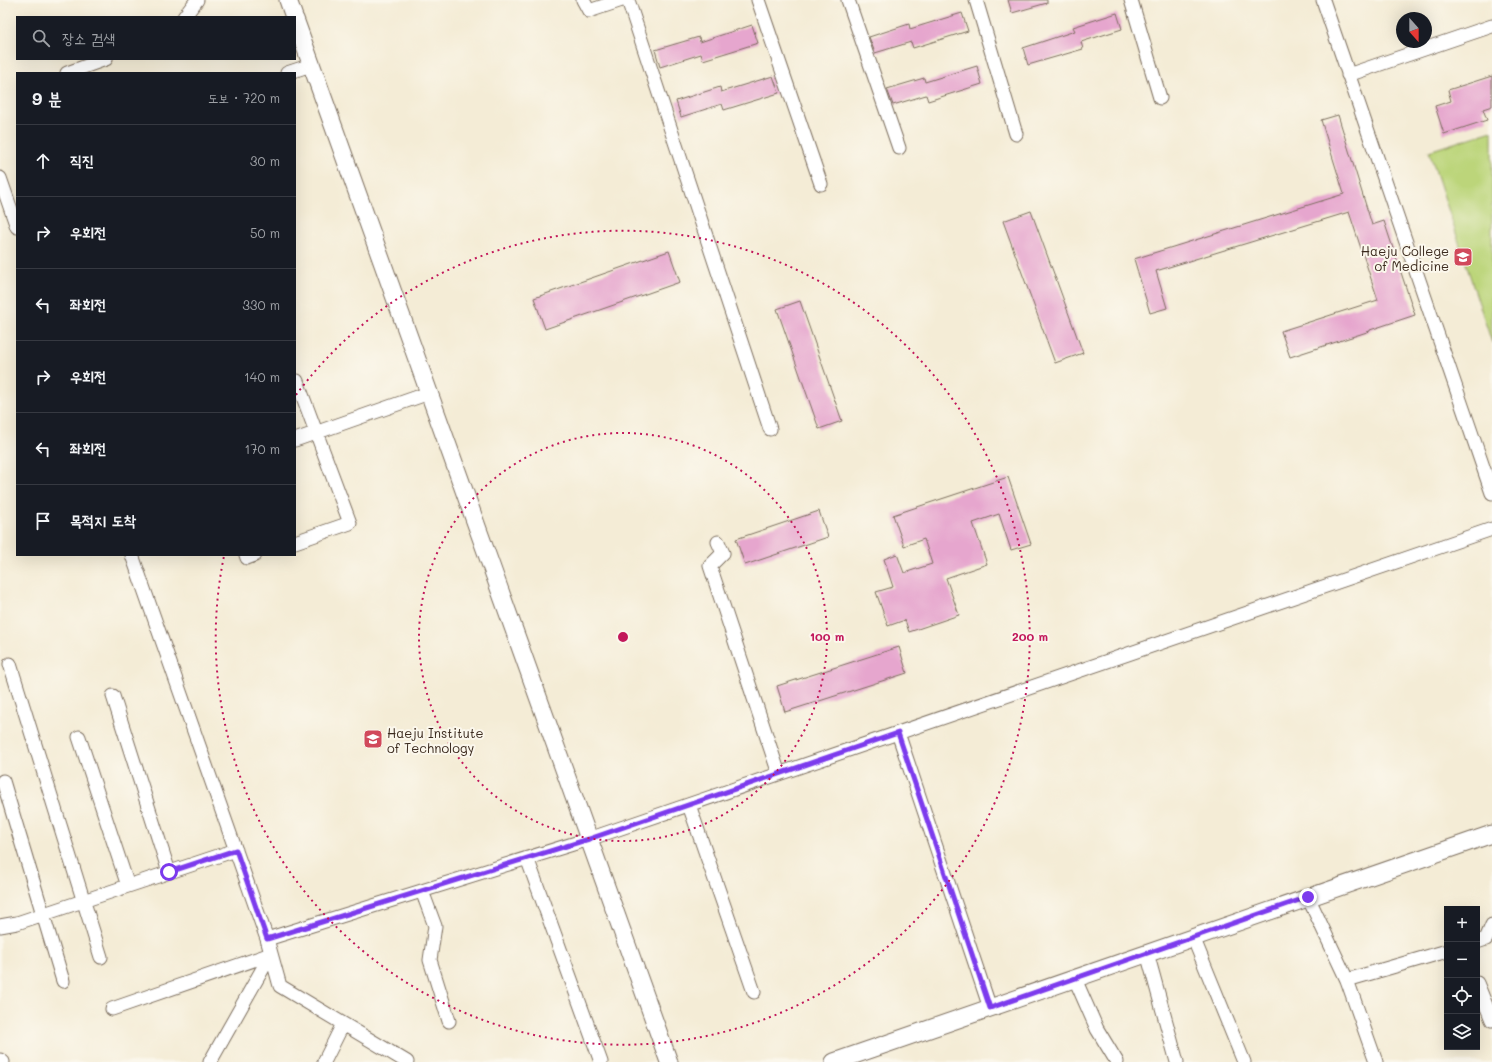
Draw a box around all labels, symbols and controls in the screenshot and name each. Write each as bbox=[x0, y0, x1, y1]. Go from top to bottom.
north arrow bbox=[1396, 12, 1432, 48]
search box bbox=[16, 16, 296, 60]
icon: search bbox=[30, 27, 52, 49]
text: 장소 검색 bbox=[62, 28, 115, 48]
text: 9 분 bbox=[32, 87, 62, 109]
text: 도보 · 720 m bbox=[208, 89, 280, 106]
icon: ahead bbox=[32, 150, 54, 172]
text: 직진 bbox=[70, 150, 94, 170]
text: 30 m bbox=[250, 152, 280, 169]
icon: right bbox=[32, 222, 54, 244]
text: 우회전 bbox=[70, 222, 106, 242]
text: 50 m bbox=[250, 224, 280, 241]
place label: Haeju College of Medicine bbox=[1361, 242, 1449, 274]
school or university icon: Haeju College of Medicine bbox=[1452, 246, 1474, 268]
icon: left bbox=[32, 294, 54, 316]
text: 좌회전 bbox=[70, 294, 106, 314]
text: 330 m bbox=[242, 296, 280, 313]
icon: right bbox=[32, 366, 54, 388]
text: 우회전 bbox=[70, 366, 106, 386]
text: 140 m bbox=[244, 368, 280, 385]
icon: left bbox=[32, 438, 54, 460]
text: 좌회전 bbox=[70, 438, 106, 458]
text: 170 m bbox=[244, 440, 280, 457]
icon: arrive bbox=[32, 510, 54, 532]
text: 목적지 도착 bbox=[70, 510, 136, 530]
text: 100 m bbox=[810, 628, 844, 644]
text: 200 m bbox=[1012, 628, 1048, 644]
centre of rings bbox=[616, 630, 630, 644]
place label: Haeju Institute of Technology bbox=[387, 724, 484, 756]
school or university icon: Haeju Institute of Technology bbox=[362, 728, 384, 750]
route start bbox=[160, 863, 178, 881]
route end bbox=[1299, 888, 1317, 906]
map controls bbox=[1444, 906, 1480, 1050]
button: + bbox=[1444, 906, 1480, 942]
button: − bbox=[1444, 942, 1480, 978]
button: locate bbox=[1444, 978, 1480, 1014]
button: layers bbox=[1444, 1014, 1480, 1050]

